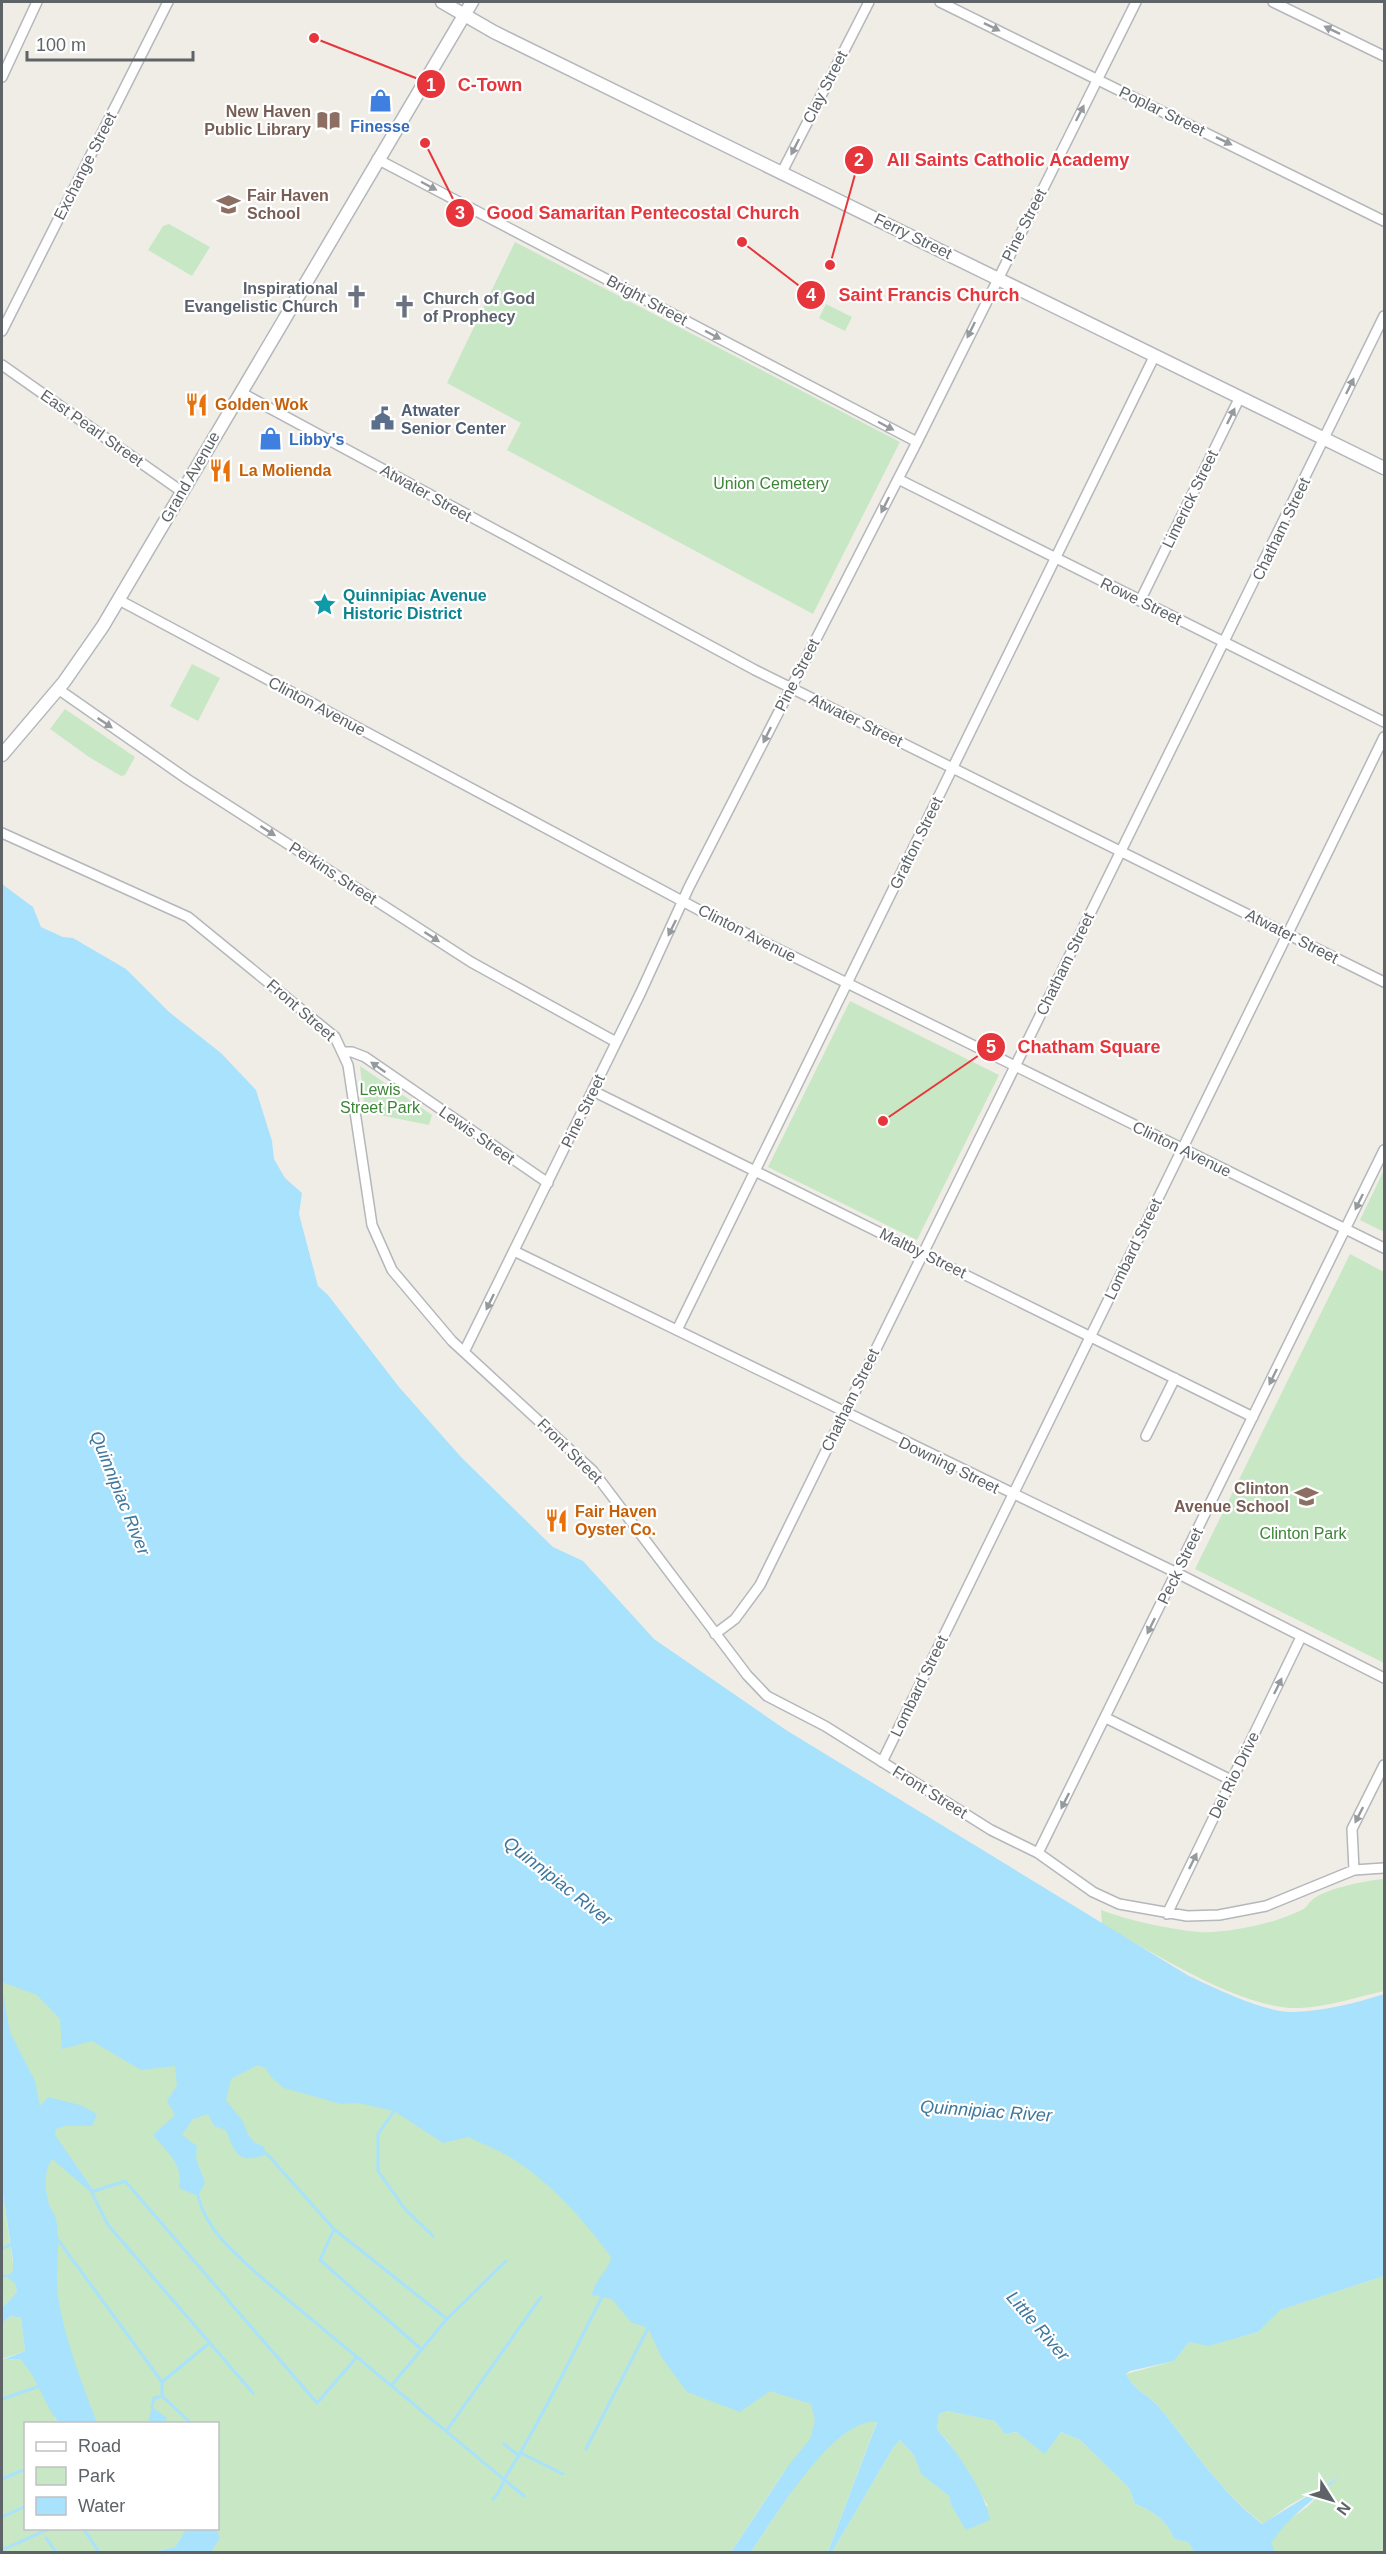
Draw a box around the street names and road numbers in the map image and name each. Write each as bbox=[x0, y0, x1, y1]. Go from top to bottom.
street label: Clay Street bbox=[799, 47, 851, 126]
street label: Poplar Street bbox=[1116, 83, 1208, 139]
street label: Exchange Street bbox=[51, 109, 120, 223]
street label: Pine Street bbox=[998, 185, 1050, 264]
street label: Ferry Street bbox=[871, 210, 955, 262]
street label: Bright Street bbox=[604, 272, 691, 329]
street label: East Pearl Street bbox=[38, 386, 147, 470]
street label: Grand Avenue bbox=[157, 428, 223, 525]
street label: Limerick Street bbox=[1159, 447, 1221, 551]
street label: Atwater Street bbox=[378, 461, 475, 525]
street label: Chatham Street bbox=[1249, 474, 1313, 583]
street label: Rowe Street bbox=[1098, 574, 1185, 628]
street label: Pine Street bbox=[771, 635, 823, 714]
street label: Clinton Avenue bbox=[266, 673, 368, 739]
street label: Atwater Street bbox=[807, 690, 906, 750]
street label: Grafton Street bbox=[886, 794, 946, 892]
street label: Perkins Street bbox=[286, 839, 380, 908]
street label: Clinton Avenue bbox=[695, 901, 799, 965]
street label: Atwater Street bbox=[1243, 905, 1342, 967]
street label: Chatham Street bbox=[1033, 909, 1097, 1018]
street label: Front Street bbox=[264, 976, 339, 1044]
street label: Pine Street bbox=[558, 1071, 608, 1150]
street label: Lewis Street bbox=[436, 1103, 518, 1168]
street label: Clinton Avenue bbox=[1130, 1118, 1234, 1180]
street label: Lombard Street bbox=[1101, 1195, 1165, 1302]
street label: Maltby Street bbox=[877, 1225, 970, 1282]
street label: Chatham Street bbox=[818, 1345, 882, 1454]
street label: Front Street bbox=[534, 1415, 606, 1487]
street label: Downing Street bbox=[896, 1433, 1002, 1497]
street label: Peck Street bbox=[1154, 1525, 1206, 1607]
street label: Lombard Street bbox=[887, 1632, 951, 1739]
street label: Del Rio Drive bbox=[1206, 1729, 1262, 1821]
street label: Front Street bbox=[890, 1762, 971, 1822]

